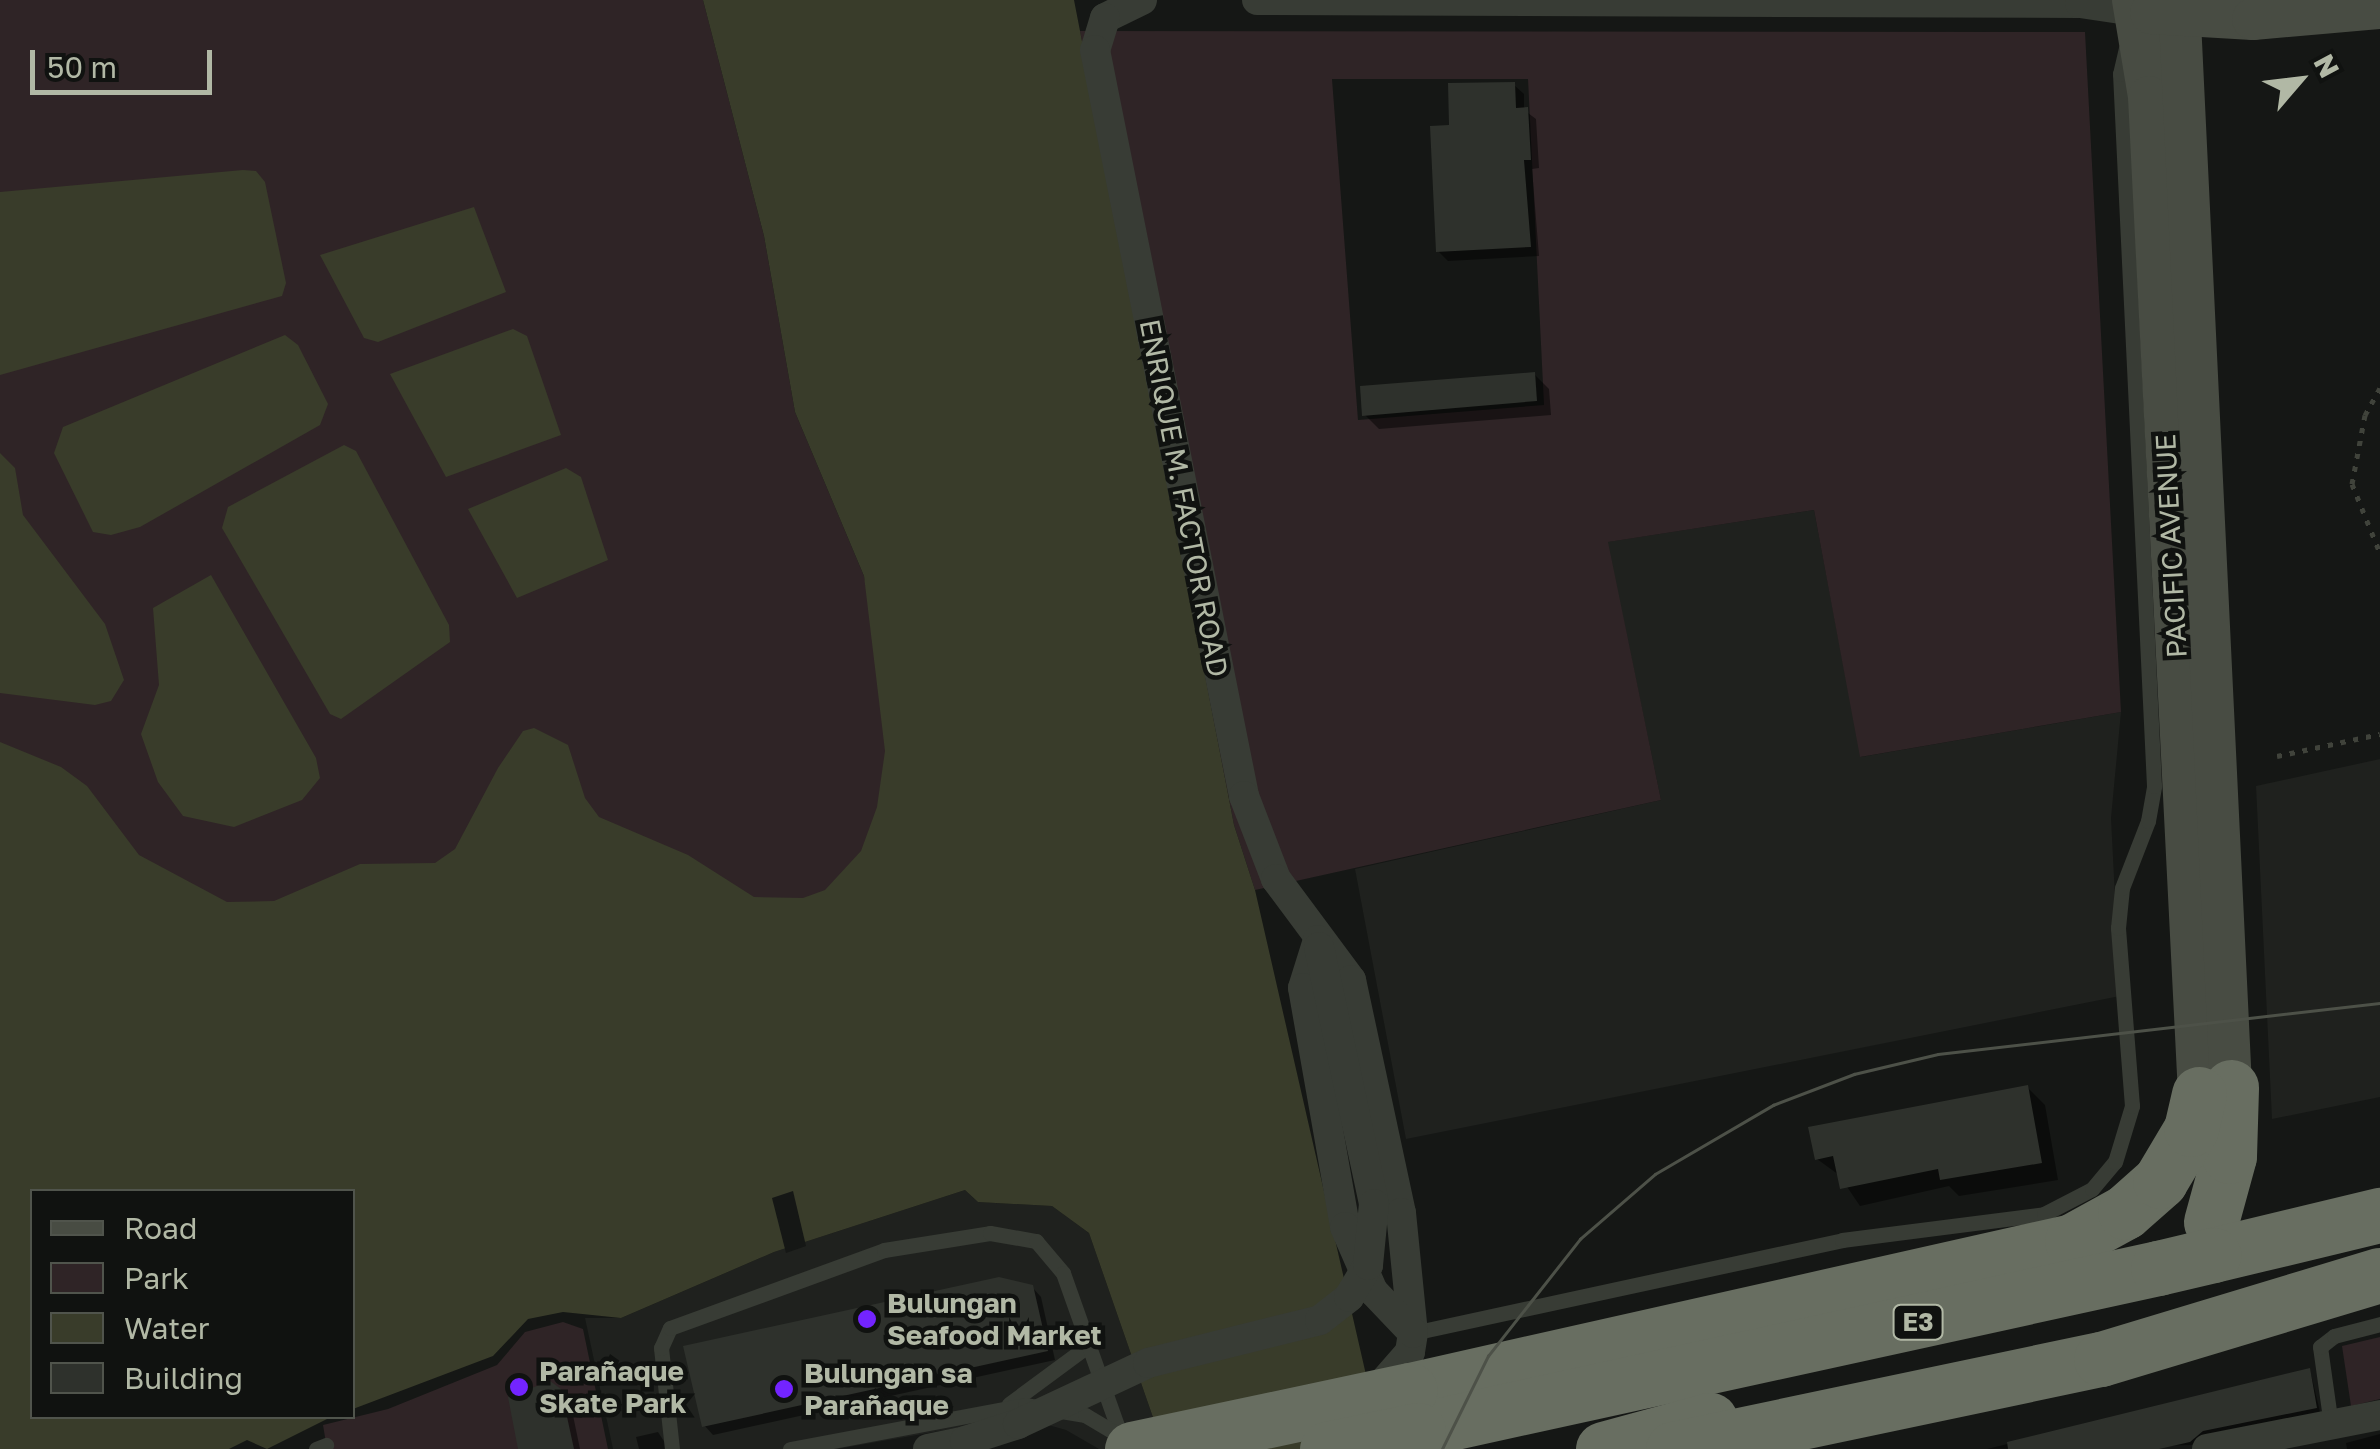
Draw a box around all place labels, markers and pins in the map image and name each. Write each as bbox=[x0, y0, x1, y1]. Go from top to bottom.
place label: Bulungan Seafood Market bbox=[887, 1286, 1102, 1352]
marker: Bulungan Seafood Market bbox=[856, 1308, 878, 1330]
place label: Parañaque Skate Park bbox=[539, 1354, 686, 1420]
place label: Bulungan sa Parañaque bbox=[804, 1356, 973, 1422]
marker: Parañaque Skate Park bbox=[508, 1376, 530, 1398]
marker: Bulungan sa Parañaque bbox=[773, 1378, 795, 1400]

